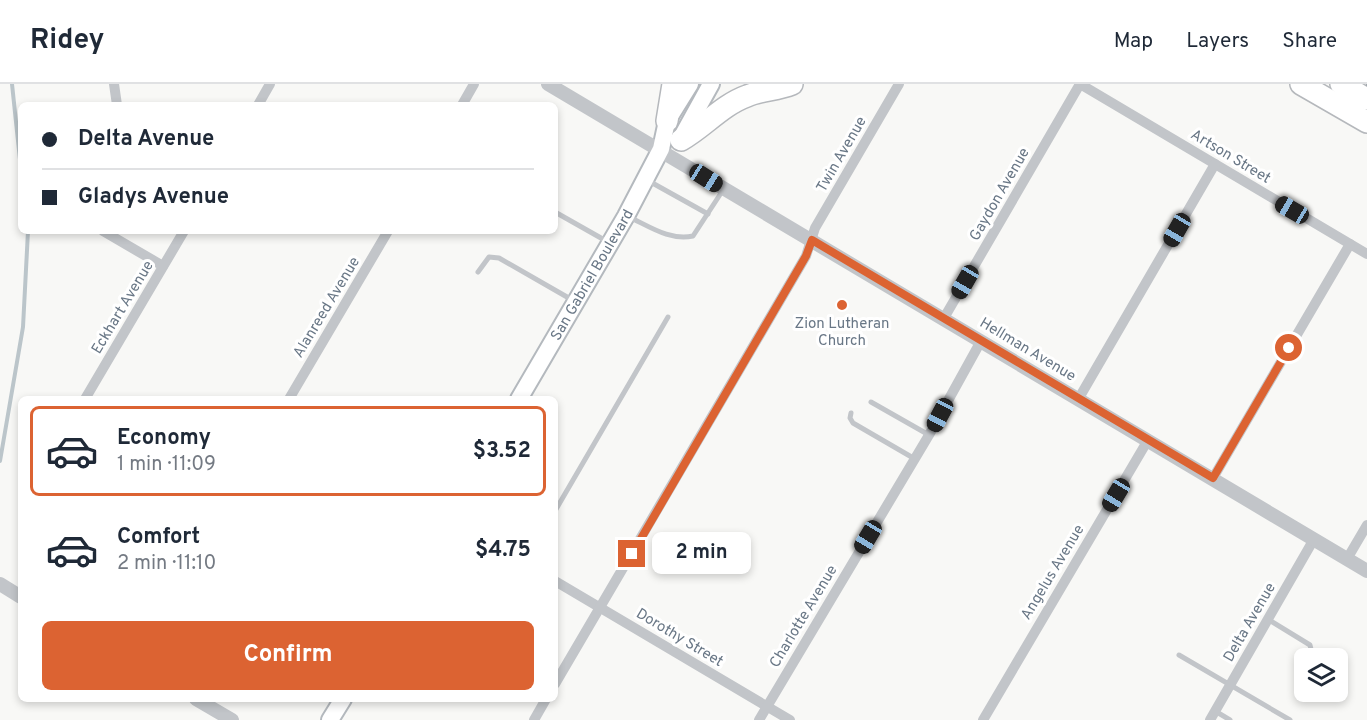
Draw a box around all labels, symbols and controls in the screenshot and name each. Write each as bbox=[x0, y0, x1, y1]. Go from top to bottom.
text: Ridey bbox=[30, 23, 104, 59]
text: Map bbox=[1114, 28, 1153, 55]
text: Layers bbox=[1186, 28, 1249, 55]
text: Share bbox=[1282, 28, 1337, 55]
street label: Twin Avenue bbox=[813, 114, 872, 196]
text: Delta Avenue bbox=[78, 126, 214, 153]
street label: Artson Street bbox=[1187, 126, 1274, 189]
street label: Gaydon Avenue bbox=[966, 145, 1035, 245]
car bbox=[686, 161, 726, 195]
text: Gladys Avenue bbox=[78, 184, 229, 211]
car bbox=[1272, 193, 1312, 227]
street label: San Gabriel Boulevard bbox=[547, 207, 639, 344]
car bbox=[1160, 210, 1194, 250]
street label: Alanreed Avenue bbox=[290, 254, 365, 362]
street label: Eckhart Avenue bbox=[88, 258, 159, 358]
car bbox=[948, 262, 982, 302]
marker: Zion Lutheran Church bbox=[835, 298, 849, 312]
street label: Hellman Avenue bbox=[976, 314, 1079, 386]
place label: Zion Lutheran Church bbox=[795, 315, 889, 351]
route start bbox=[1275, 334, 1302, 361]
car bbox=[924, 395, 956, 435]
icon: car bbox=[45, 424, 99, 478]
text: Economy bbox=[117, 425, 211, 452]
text: $3.52 bbox=[473, 438, 531, 465]
text: 1 min · 11:09 bbox=[117, 452, 216, 478]
car bbox=[1099, 475, 1133, 515]
car bbox=[851, 517, 885, 557]
street label: Angelus Avenue bbox=[1017, 522, 1089, 624]
icon: car bbox=[45, 523, 99, 577]
text: Comfort bbox=[117, 524, 200, 551]
callout: 2 min bbox=[653, 533, 752, 575]
text: $4.75 bbox=[475, 537, 531, 564]
route end bbox=[618, 540, 645, 567]
text: 2 min bbox=[675, 540, 728, 566]
text: 2 min · 11:10 bbox=[117, 551, 216, 577]
street label: Charlotte Avenue bbox=[766, 562, 842, 672]
street label: Delta Avenue bbox=[1220, 580, 1281, 666]
street label: Dorothy Street bbox=[632, 605, 726, 672]
button: Confirm bbox=[42, 621, 534, 690]
map controls bbox=[1294, 648, 1348, 702]
button: layers bbox=[1294, 648, 1348, 702]

